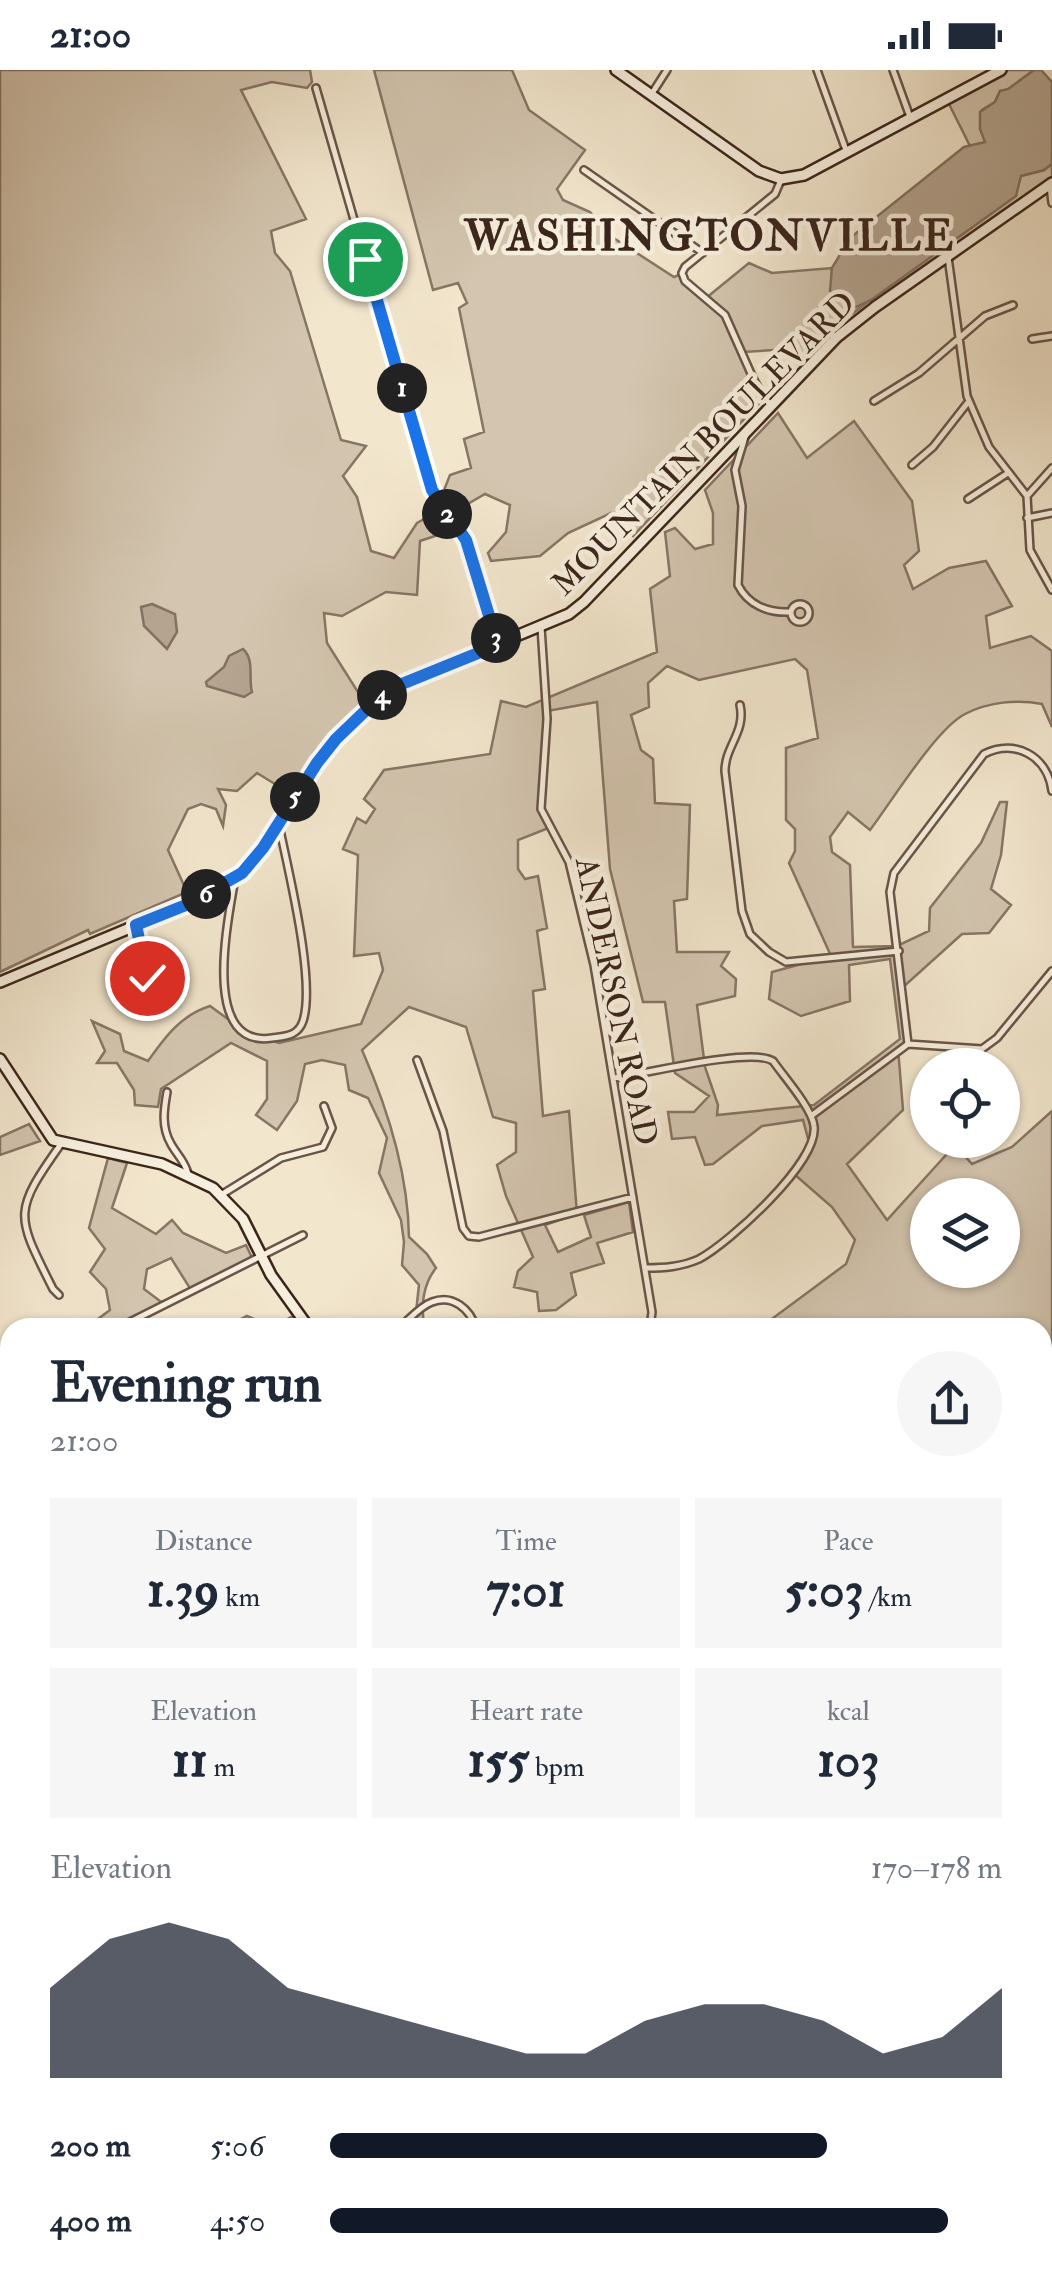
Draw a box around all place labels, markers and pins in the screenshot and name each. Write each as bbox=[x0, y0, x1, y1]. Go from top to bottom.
pin bbox=[323, 217, 408, 302]
pin: 1 bbox=[377, 363, 427, 413]
pin: 2 bbox=[422, 489, 472, 539]
pin: 3 bbox=[471, 613, 521, 663]
pin: 4 bbox=[357, 670, 407, 720]
pin: 5 bbox=[270, 772, 320, 822]
pin: 6 bbox=[181, 869, 231, 919]
pin bbox=[105, 936, 190, 1021]

